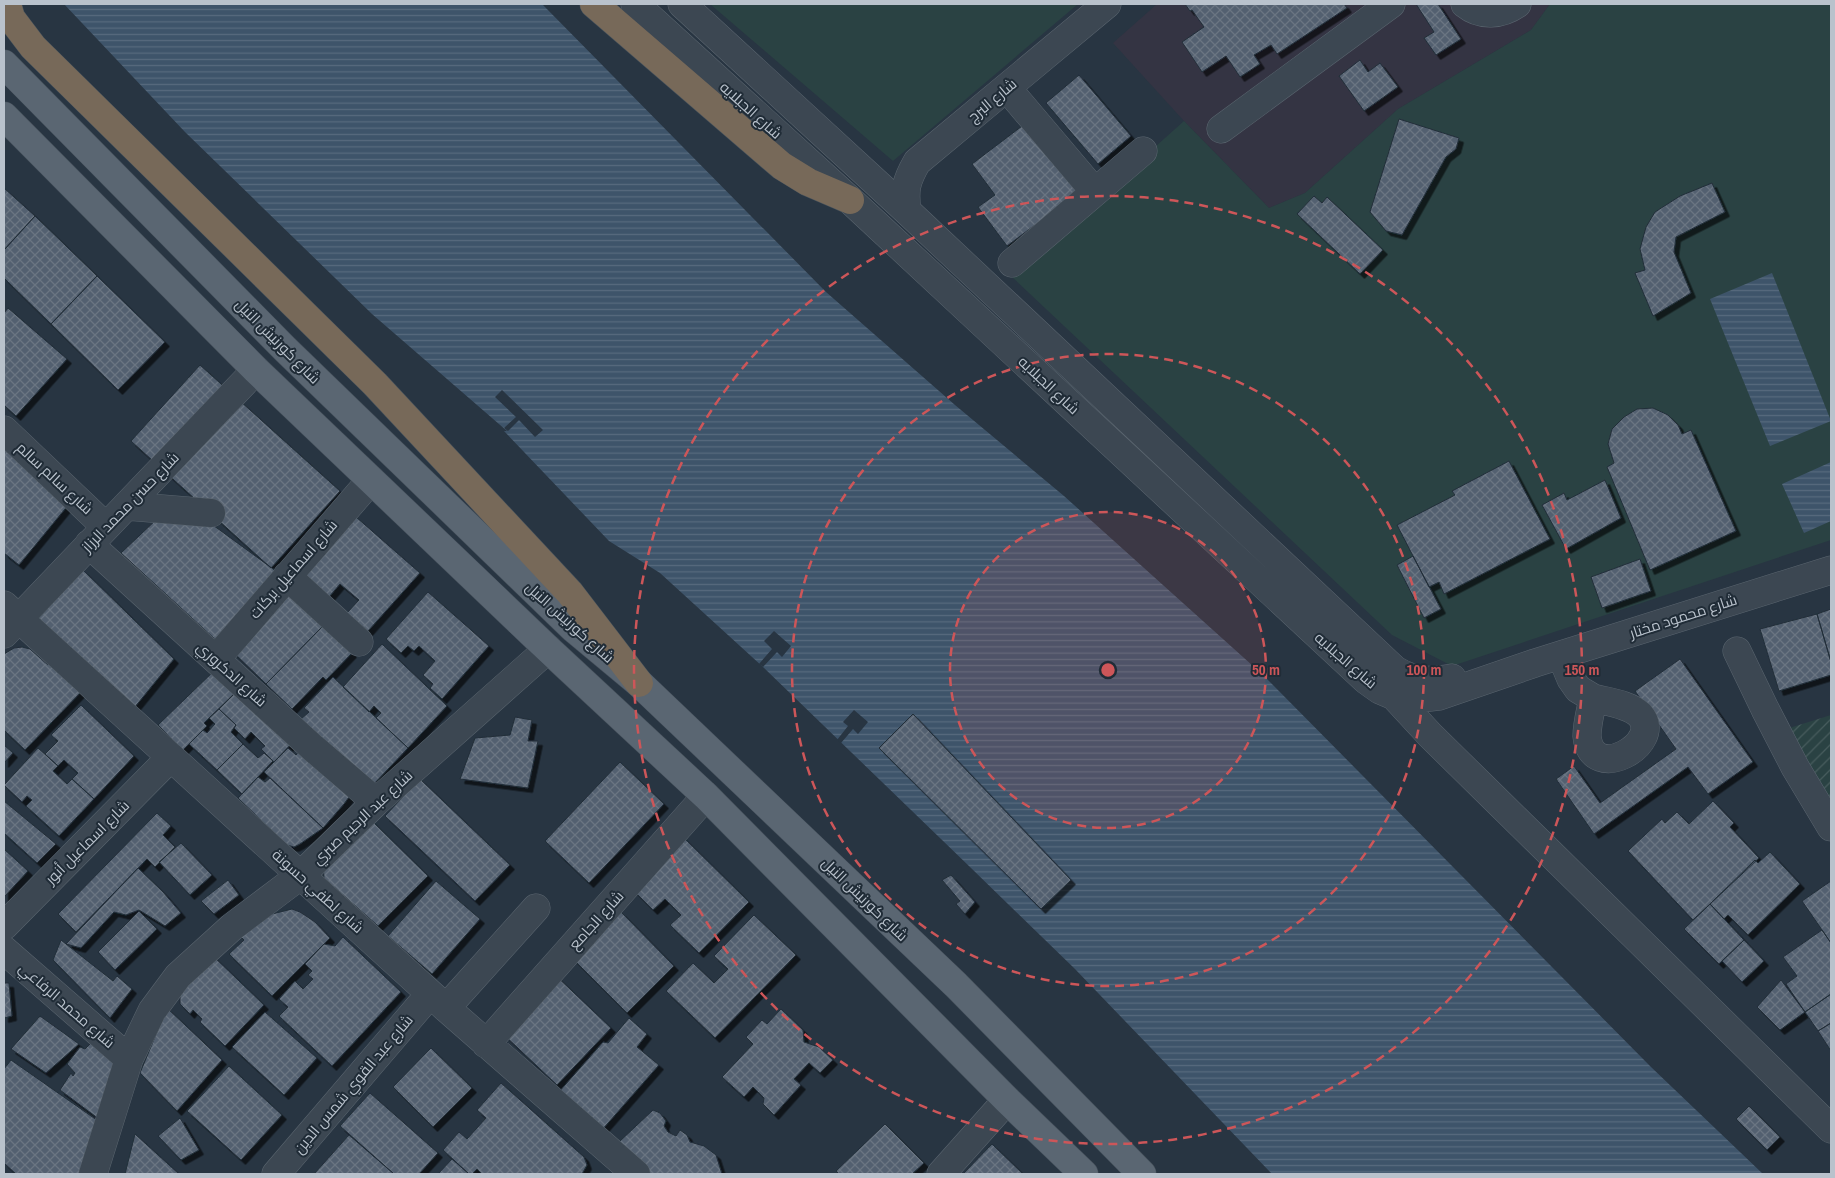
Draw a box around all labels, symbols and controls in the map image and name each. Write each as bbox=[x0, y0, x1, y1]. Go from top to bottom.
street label: شارع البرج bbox=[963, 73, 1022, 128]
street label: شارع الجبلايه bbox=[715, 76, 787, 144]
street label: شارع كورنيش النيل bbox=[230, 294, 325, 389]
street label: شارع الجبلايه bbox=[1013, 351, 1084, 420]
street label: شارع سالم سالم bbox=[11, 437, 98, 520]
street label: شارع حسن محمد الرزاز bbox=[76, 447, 184, 558]
street label: شارع اسماعيل بركات bbox=[244, 515, 343, 624]
street label: شارع كورنيش النيل bbox=[521, 577, 619, 668]
street label: شارع محمود مختار bbox=[1626, 589, 1740, 645]
street label: شارع الجبلايه bbox=[1309, 627, 1382, 694]
street label: شارع الدكروري bbox=[191, 637, 272, 713]
text: 50 m bbox=[1252, 659, 1280, 680]
text: 100 m bbox=[1407, 659, 1441, 680]
text: 150 m bbox=[1565, 659, 1599, 680]
centre of rings bbox=[1099, 661, 1117, 679]
street label: شارع عبد الرحيم صبري bbox=[307, 765, 418, 871]
street label: شارع اسماعيل أنور bbox=[40, 795, 134, 890]
street label: شارع لطفي حسونة bbox=[266, 844, 368, 939]
street label: شارع كورنيش النيل bbox=[817, 852, 913, 946]
street label: شارع الجامع bbox=[564, 886, 629, 955]
street label: شارع محمد الرفاعي bbox=[13, 957, 120, 1054]
street label: شارع عبد القوي شمس الدين bbox=[288, 1010, 419, 1159]

